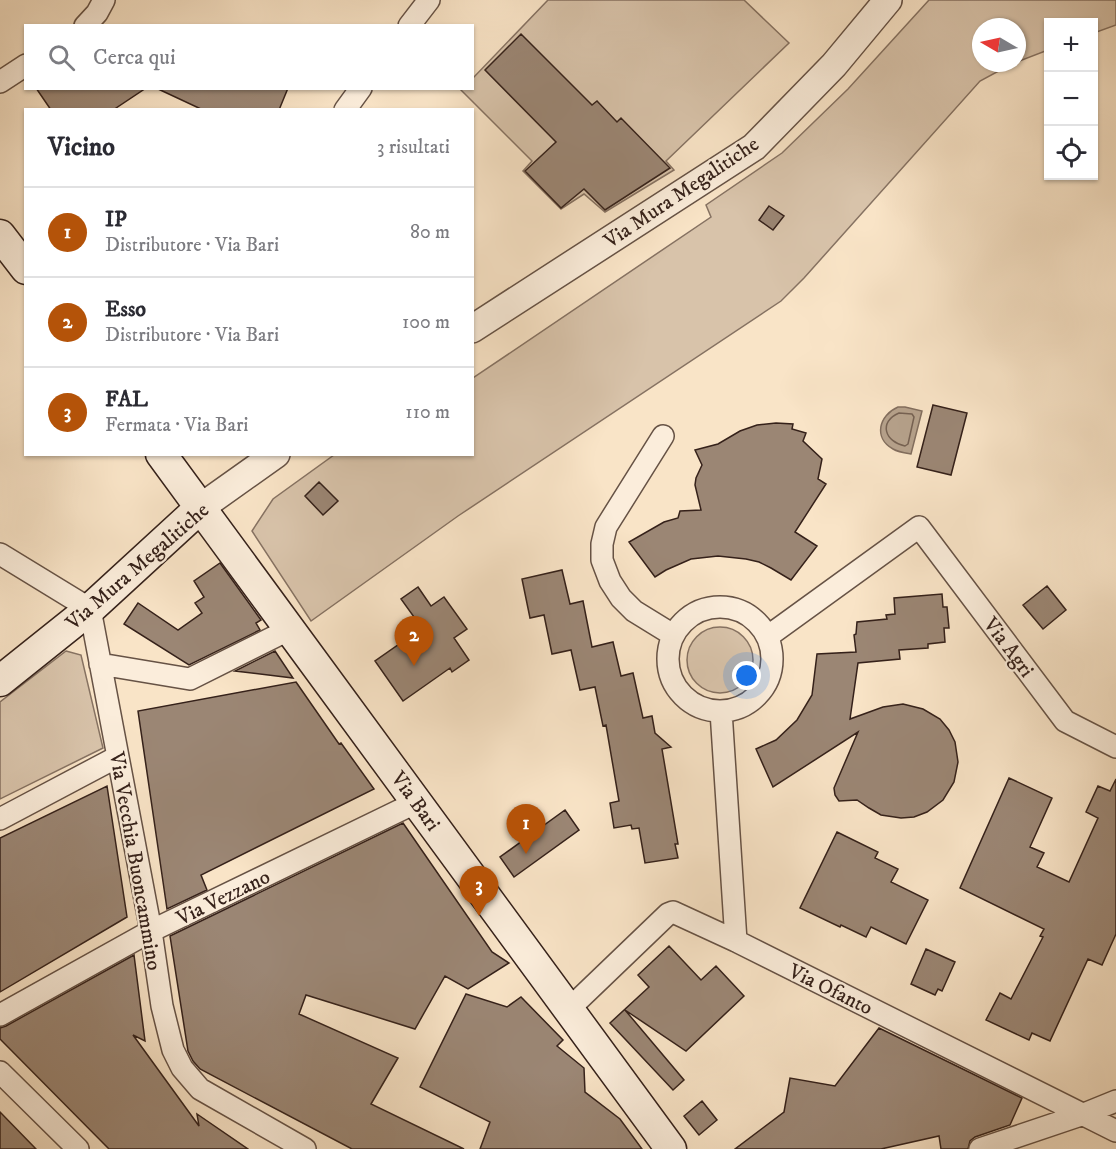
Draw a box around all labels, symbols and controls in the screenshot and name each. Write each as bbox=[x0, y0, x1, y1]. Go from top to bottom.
north arrow bbox=[972, 18, 1026, 72]
map controls bbox=[1044, 18, 1098, 180]
button: + bbox=[1044, 18, 1098, 72]
search box bbox=[24, 24, 474, 90]
icon: search bbox=[45, 41, 78, 74]
text: Cerca qui bbox=[93, 44, 176, 71]
button: − bbox=[1044, 72, 1098, 126]
button: locate bbox=[1044, 126, 1098, 180]
text: Vicino bbox=[48, 131, 115, 164]
street label: Via Mura Megalitiche bbox=[598, 131, 764, 255]
text: 3 risultati bbox=[377, 135, 450, 160]
text: IP bbox=[105, 206, 127, 233]
text: 1 bbox=[64, 220, 71, 245]
text: 80 m bbox=[410, 220, 450, 245]
text: Distributore · Via Bari bbox=[105, 233, 279, 258]
text: Esso bbox=[105, 296, 146, 323]
text: 2 bbox=[63, 310, 72, 335]
text: 100 m bbox=[402, 310, 450, 335]
text: Distributore · Via Bari bbox=[105, 323, 279, 348]
text: FAL bbox=[105, 386, 148, 413]
text: 3 bbox=[64, 400, 71, 425]
text: 110 m bbox=[405, 400, 450, 425]
text: Fermata · Via Bari bbox=[105, 413, 249, 438]
street label: Via Mura Megalitiche bbox=[60, 497, 215, 637]
street label: Via Agri bbox=[977, 612, 1039, 683]
pin: 2 bbox=[394, 616, 434, 666]
your location bbox=[732, 661, 761, 690]
street label: Via Vecchia Buoncammino bbox=[103, 749, 167, 972]
street label: Via Bari bbox=[384, 766, 446, 837]
pin: 1 bbox=[506, 804, 546, 854]
street label: Via Vezzano bbox=[171, 864, 275, 932]
pin: 3 bbox=[460, 866, 498, 916]
street label: Via Ofanto bbox=[783, 958, 877, 1021]

